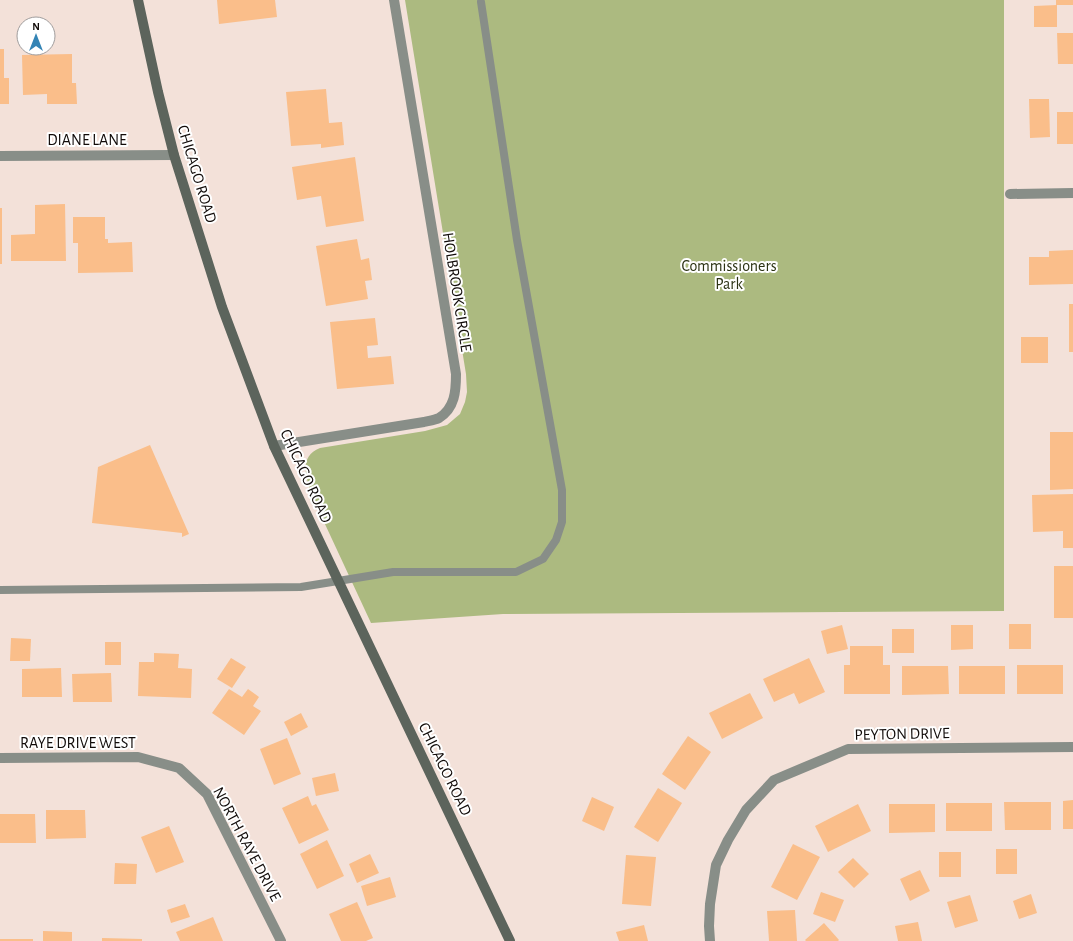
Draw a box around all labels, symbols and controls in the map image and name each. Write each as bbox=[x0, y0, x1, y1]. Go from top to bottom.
north arrow bbox=[16, 16, 56, 56]
text: N bbox=[32, 21, 40, 32]
street label: CHICAGO ROAD bbox=[175, 123, 219, 225]
street label: DIANE LANE bbox=[47, 132, 127, 148]
street label: HOLBROOK CIRCLE bbox=[440, 231, 474, 353]
park label: Commissioners Park bbox=[681, 258, 777, 292]
street label: CHICAGO ROAD bbox=[277, 427, 335, 525]
street label: CHICAGO ROAD bbox=[416, 720, 474, 818]
street label: PEYTON DRIVE bbox=[854, 725, 950, 743]
street label: RAYE DRIVE WEST bbox=[20, 735, 136, 751]
street label: NORTH RAYE DRIVE bbox=[210, 784, 284, 904]

